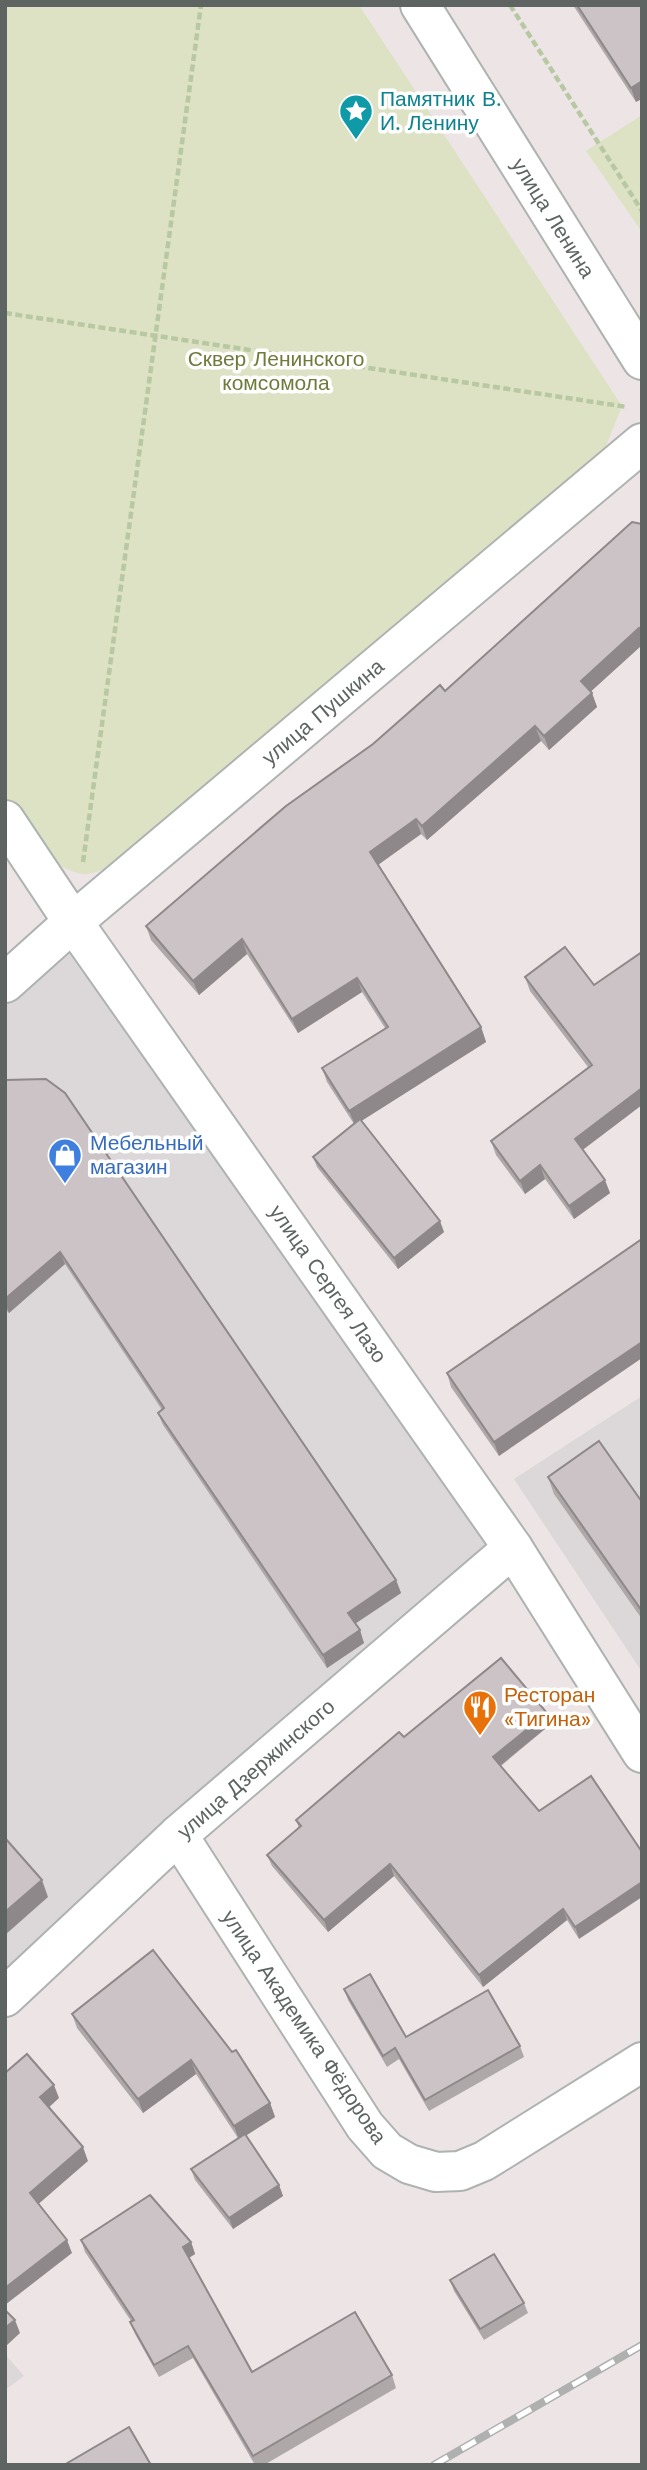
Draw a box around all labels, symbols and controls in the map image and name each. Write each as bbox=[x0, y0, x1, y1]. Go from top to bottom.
place label: Памятник В. И. Ленину bbox=[380, 86, 501, 135]
place icon: Памятник В. И. Ленину bbox=[337, 92, 375, 141]
street label: улица Ленина bbox=[507, 153, 600, 283]
park label: Сквер Ленинского комсомола bbox=[188, 346, 364, 395]
street label: улица Пушкина bbox=[257, 653, 389, 770]
place label: Мебельный магазин bbox=[90, 1130, 204, 1179]
shop icon: Мебельный магазин bbox=[46, 1136, 84, 1185]
street label: улица Сергея Лазо bbox=[265, 1200, 392, 1368]
place label: Ресторан «Тигина» bbox=[504, 1682, 595, 1731]
restaurant icon: Ресторан «Тигина» bbox=[461, 1688, 499, 1737]
street label: улица Дзержинского bbox=[172, 1693, 340, 1844]
street label: улица Академика Фёдорова bbox=[217, 1905, 392, 2149]

